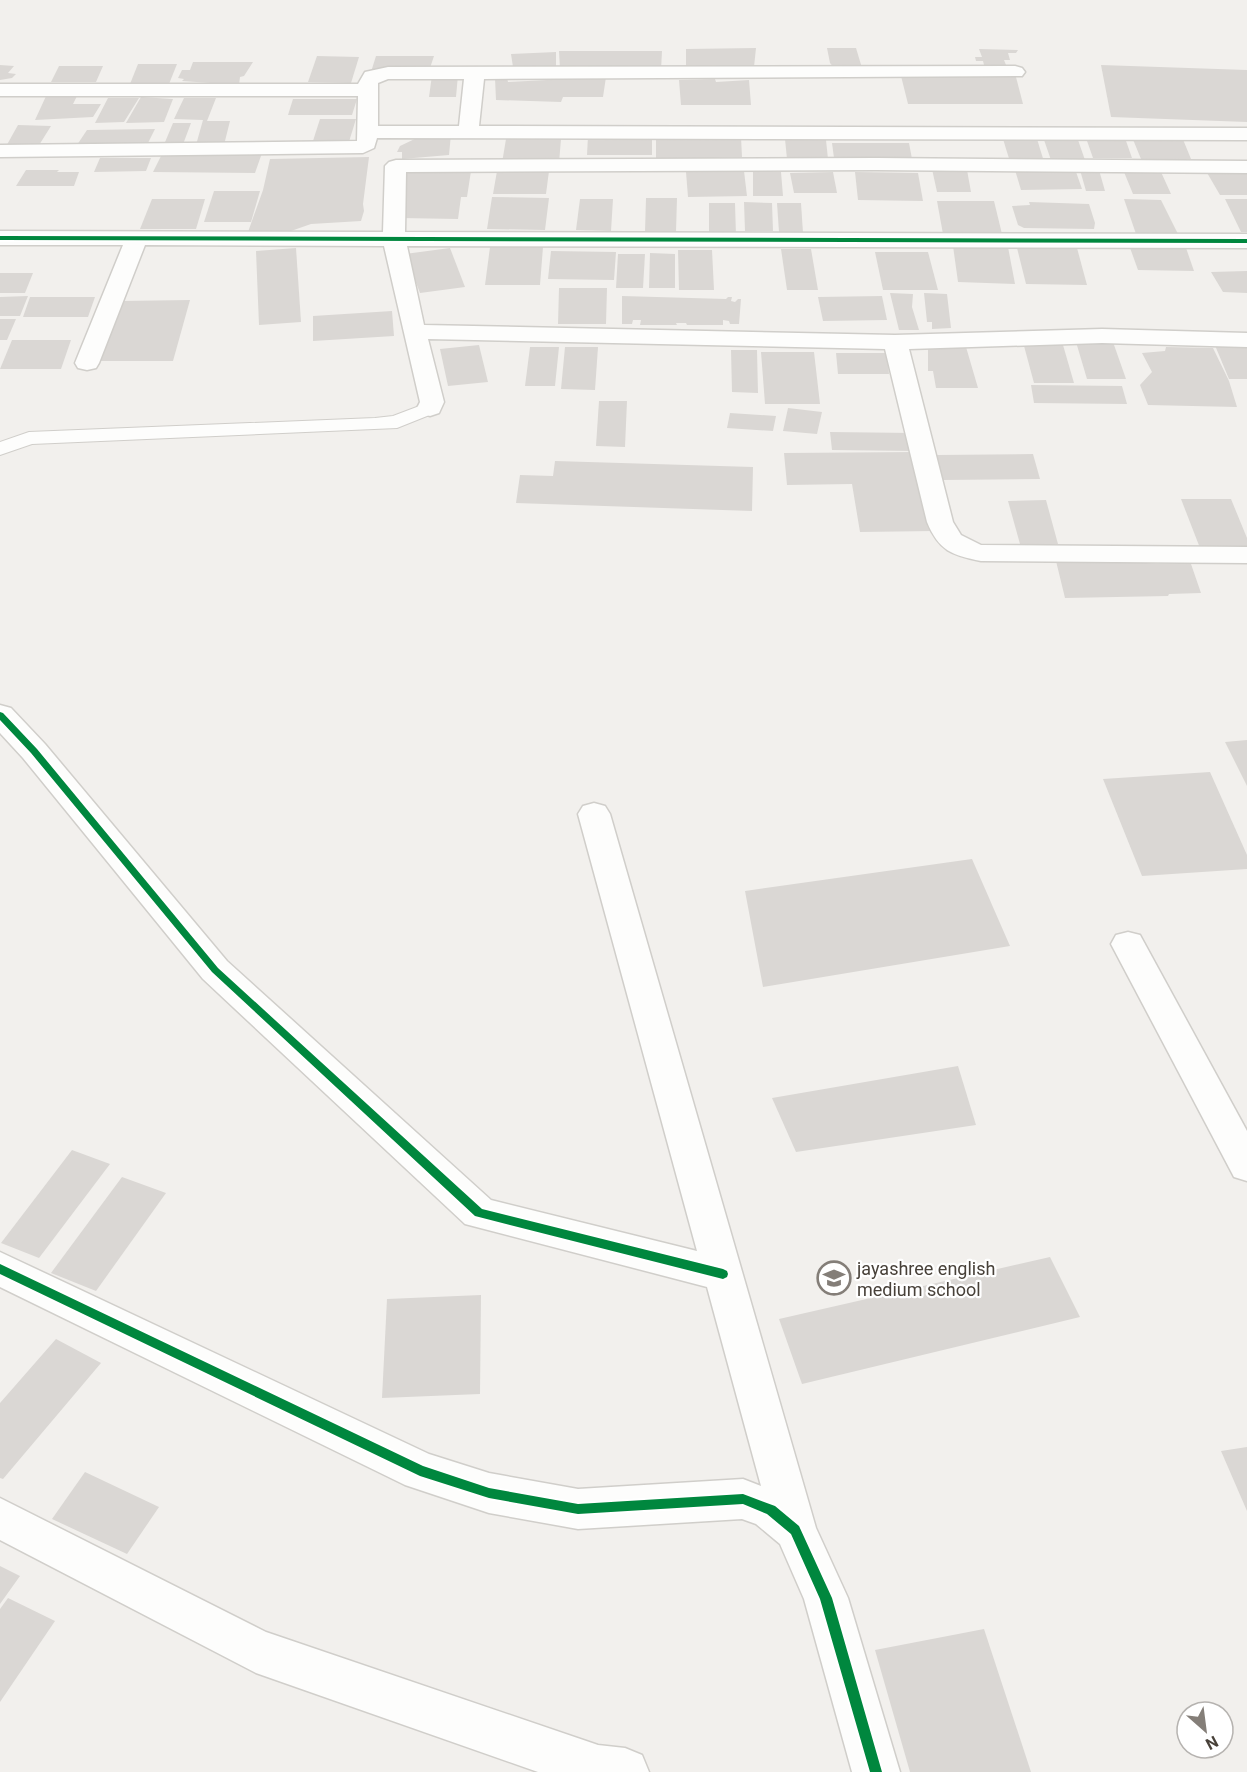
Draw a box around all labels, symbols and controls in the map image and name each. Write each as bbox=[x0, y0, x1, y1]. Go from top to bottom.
place label: jayashree english medium school bbox=[856, 1258, 995, 1300]
school or university icon: jayashree english medium school bbox=[816, 1260, 852, 1296]
north arrow bbox=[1175, 1700, 1235, 1760]
text: N bbox=[1202, 1732, 1221, 1754]

